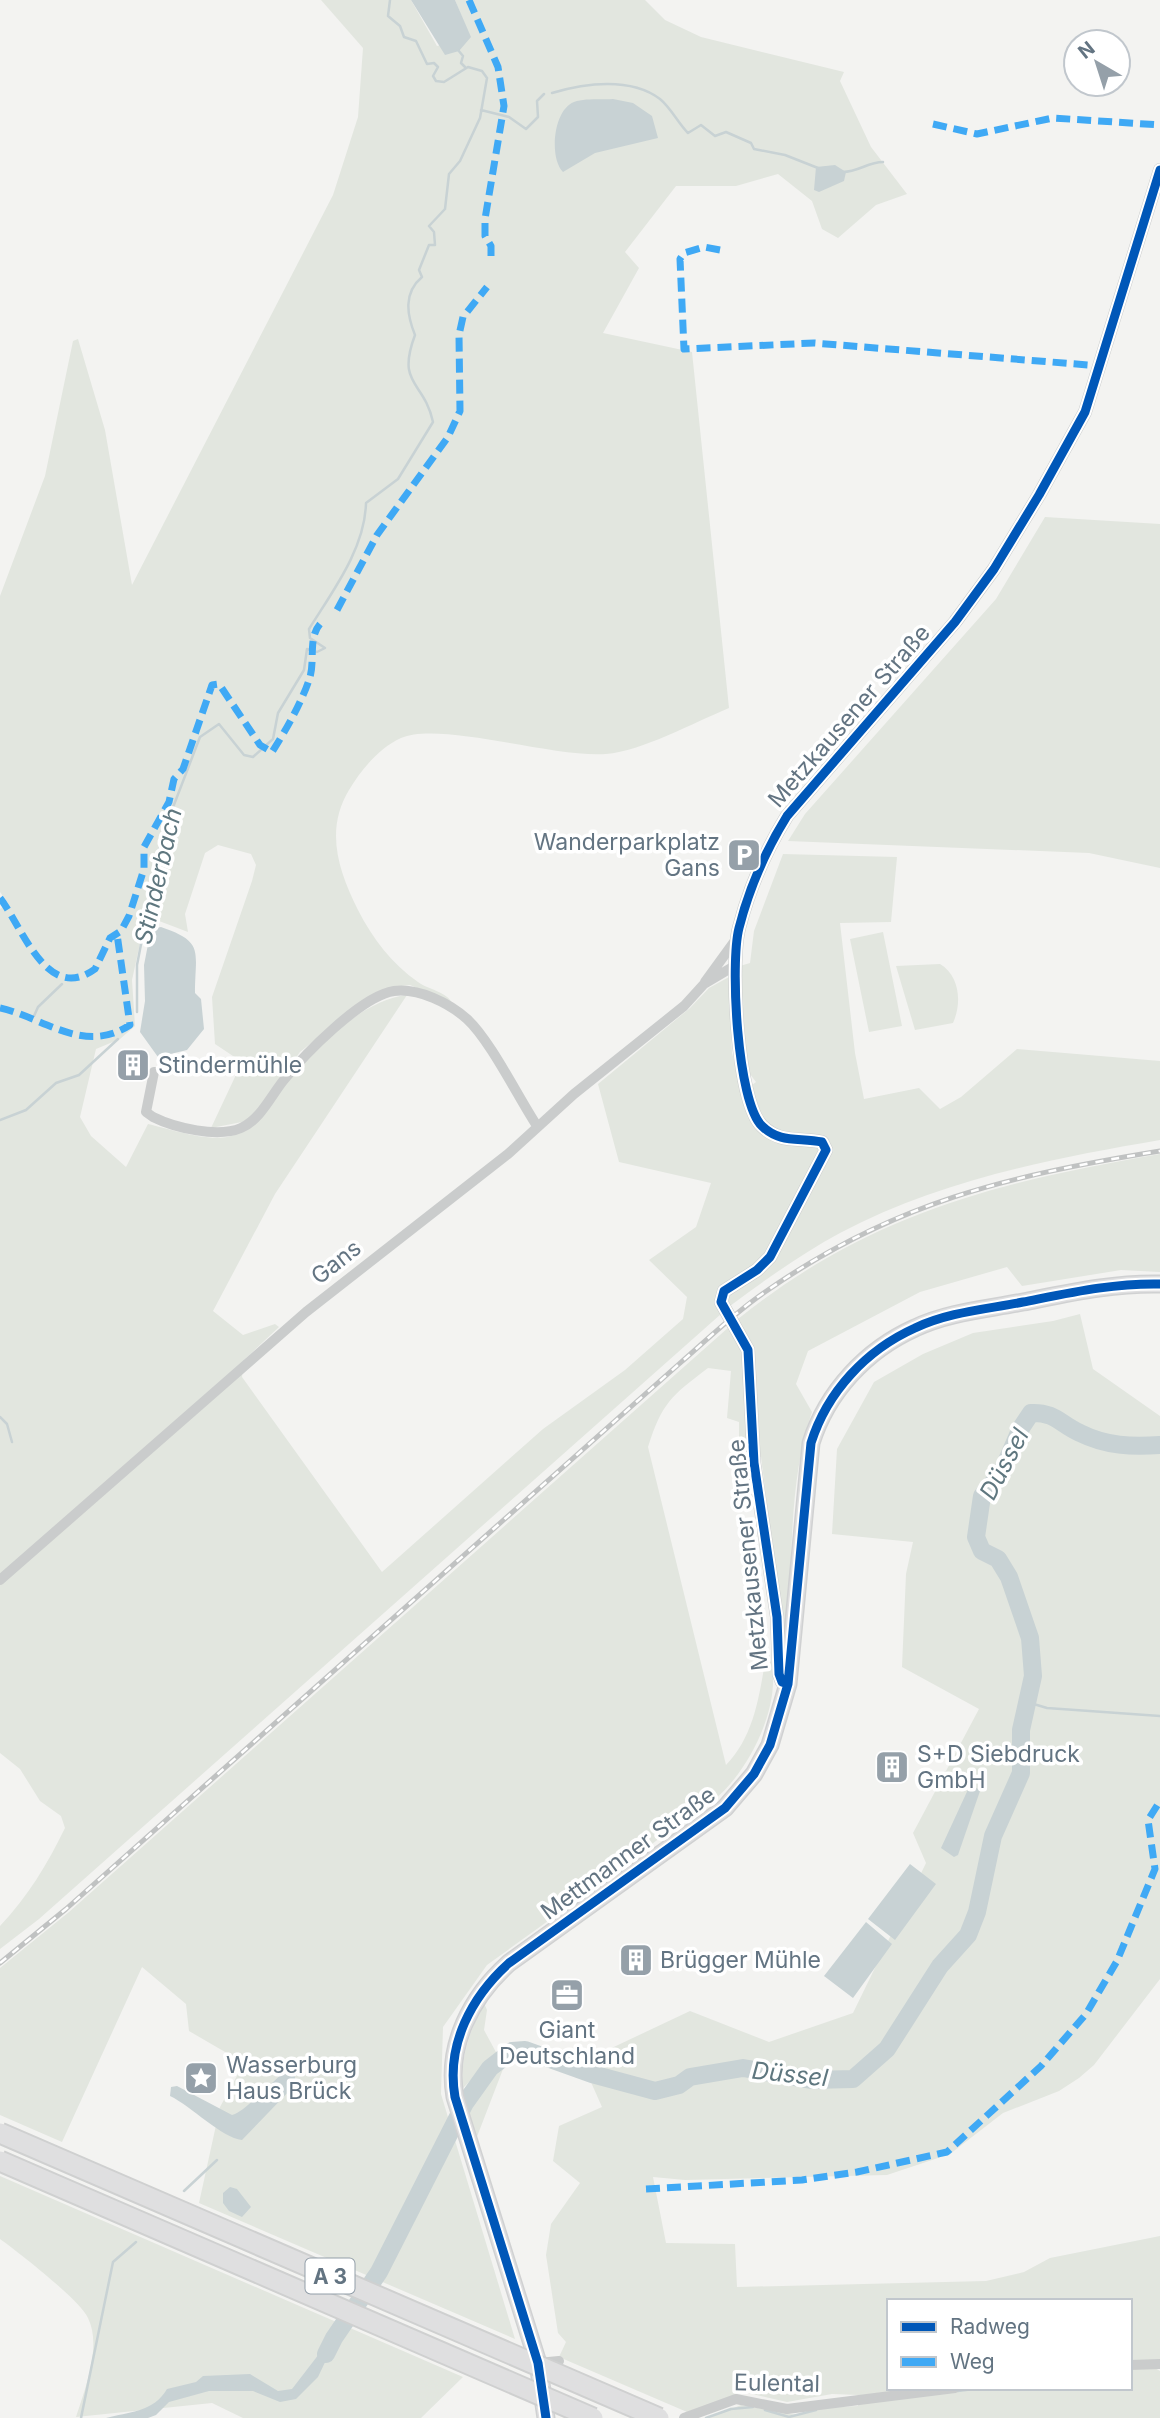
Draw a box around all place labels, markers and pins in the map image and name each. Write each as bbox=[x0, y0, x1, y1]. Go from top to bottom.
place label: Wanderparkplatz Gans bbox=[534, 828, 720, 882]
parking icon: Wanderparkplatz Gans bbox=[725, 836, 763, 874]
building icon: Stindermühle bbox=[114, 1046, 152, 1084]
place label: Stindermühle bbox=[158, 1051, 302, 1079]
place label: S+D Siebdruck GmbH bbox=[917, 1740, 1080, 1794]
building icon: S+D Siebdruck GmbH bbox=[873, 1748, 911, 1786]
building icon: Brügger Mühle bbox=[617, 1941, 655, 1979]
place label: Brügger Mühle bbox=[660, 1946, 821, 1974]
office icon: Giant Deutschland bbox=[548, 1976, 586, 2014]
place label: Giant Deutschland bbox=[499, 2016, 635, 2070]
place label: Wasserburg Haus Brück bbox=[226, 2051, 357, 2105]
place icon: Wasserburg Haus Brück bbox=[182, 2059, 220, 2097]

